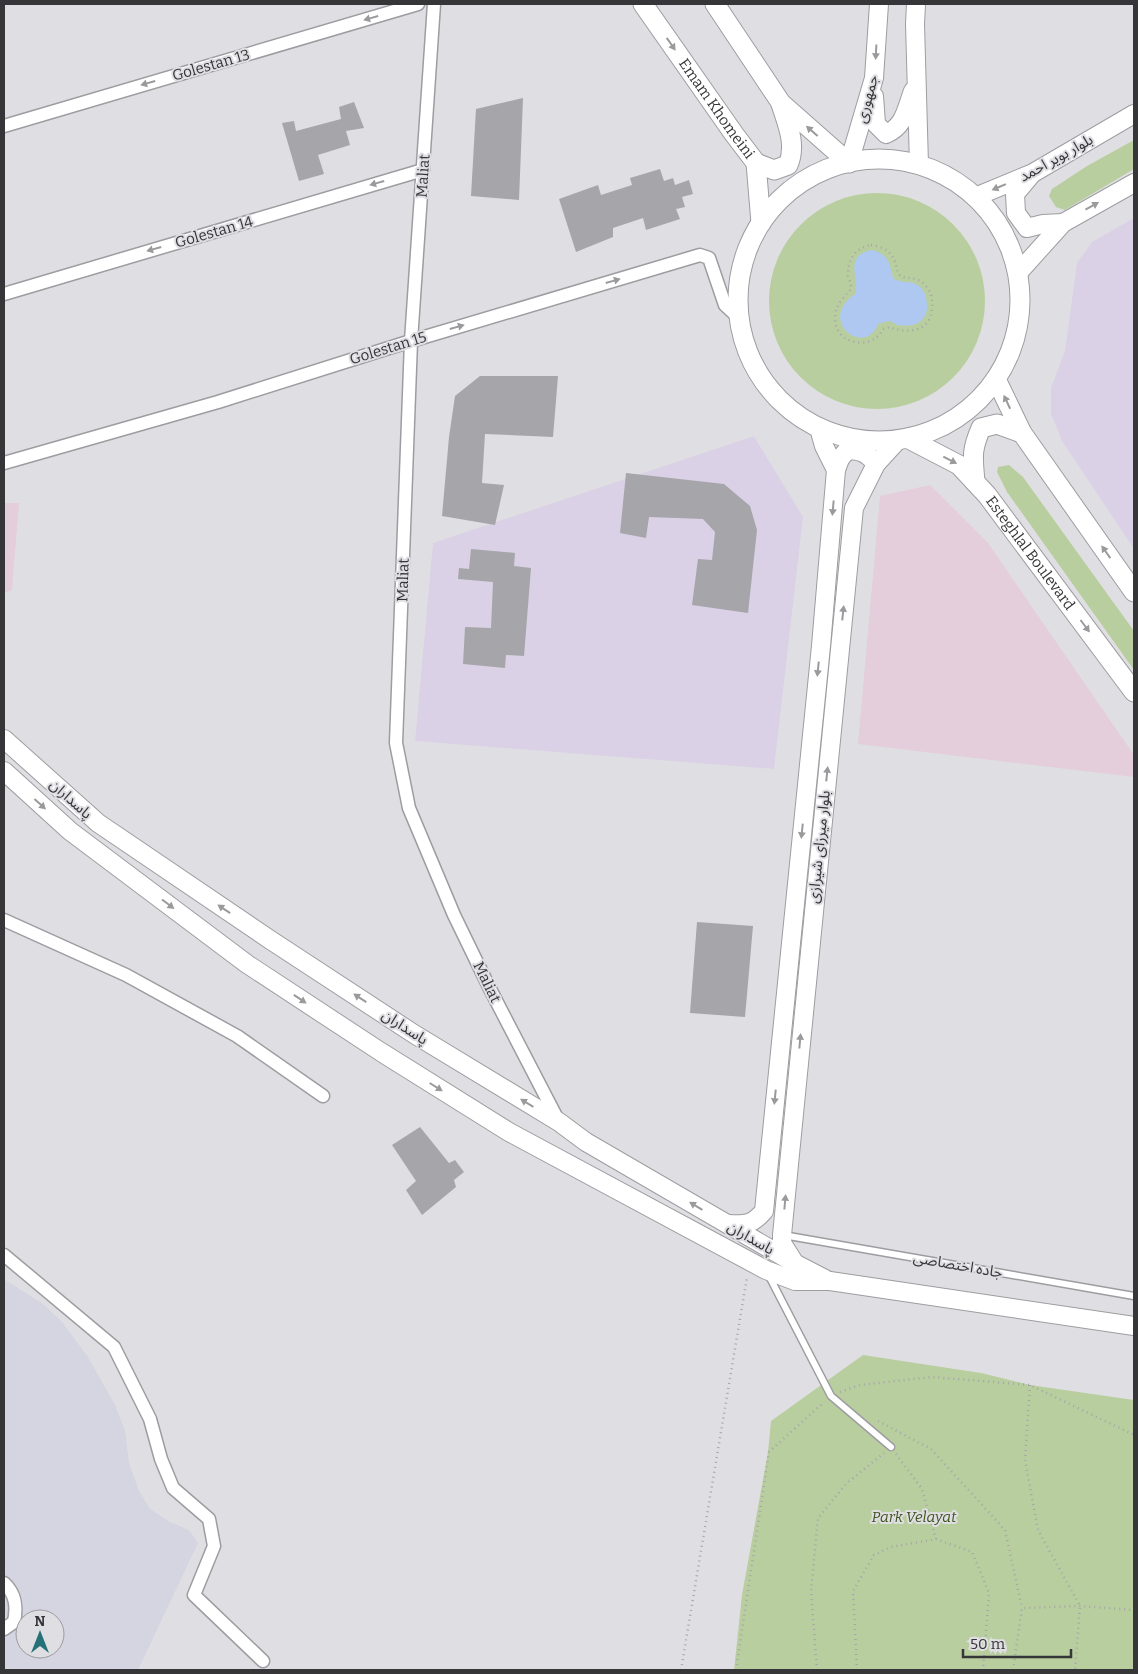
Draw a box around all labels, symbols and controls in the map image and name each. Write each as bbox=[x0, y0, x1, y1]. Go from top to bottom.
one-way arrow bbox=[363, 14, 378, 22]
one-way arrow bbox=[666, 37, 676, 51]
street label: Golestan 13 bbox=[170, 45, 252, 85]
one-way arrow bbox=[871, 45, 879, 61]
street label: Emam Khomeini bbox=[675, 55, 759, 163]
street label: جمهوری bbox=[852, 73, 882, 125]
one-way arrow bbox=[140, 80, 155, 88]
one-way arrow bbox=[806, 125, 819, 136]
street label: بلوار بویر احمد bbox=[1016, 130, 1096, 186]
street label: Maliat bbox=[413, 153, 434, 198]
one-way arrow bbox=[369, 180, 384, 188]
one-way arrow bbox=[992, 184, 1006, 192]
one-way arrow bbox=[1086, 202, 1099, 211]
street label: Golestan 14 bbox=[173, 212, 255, 252]
one-way arrow bbox=[146, 246, 161, 254]
one-way arrow bbox=[606, 276, 621, 284]
one-way arrow bbox=[450, 322, 465, 330]
street label: Golestan 15 bbox=[347, 328, 429, 368]
one-way arrow bbox=[1003, 395, 1011, 409]
one-way arrow bbox=[943, 457, 957, 465]
street label: Esteghlal Boulevard bbox=[982, 492, 1079, 614]
one-way arrow bbox=[829, 500, 837, 516]
one-way arrow bbox=[1101, 545, 1111, 559]
street label: Maliat bbox=[393, 557, 413, 602]
one-way arrow bbox=[839, 604, 847, 620]
one-way arrow bbox=[1080, 619, 1090, 633]
one-way arrow bbox=[814, 662, 822, 678]
one-way arrow bbox=[823, 766, 831, 782]
street label: پاسداران bbox=[45, 775, 96, 824]
street label: بلوار میرزای شیرازی bbox=[804, 790, 834, 904]
one-way arrow bbox=[34, 798, 46, 810]
one-way arrow bbox=[798, 823, 806, 839]
one-way arrow bbox=[161, 899, 174, 910]
one-way arrow bbox=[218, 904, 231, 914]
street label: Maliat bbox=[469, 958, 505, 1006]
one-way arrow bbox=[353, 993, 367, 1003]
one-way arrow bbox=[293, 994, 307, 1004]
street label: پاسداران bbox=[378, 1006, 431, 1049]
one-way arrow bbox=[797, 1032, 805, 1048]
one-way arrow bbox=[430, 1082, 443, 1092]
one-way arrow bbox=[771, 1090, 779, 1106]
one-way arrow bbox=[521, 1098, 534, 1107]
one-way arrow bbox=[781, 1194, 789, 1210]
one-way arrow bbox=[689, 1201, 702, 1210]
street label: پاسداران bbox=[724, 1217, 778, 1260]
street label: جاده اختصاصی bbox=[912, 1248, 1004, 1282]
park label: Park Velayat bbox=[872, 1508, 957, 1526]
north arrow bbox=[15, 1609, 65, 1659]
text: N bbox=[35, 1613, 46, 1630]
scale bar bbox=[963, 1626, 1070, 1658]
text: 50 m bbox=[970, 1635, 1006, 1653]

